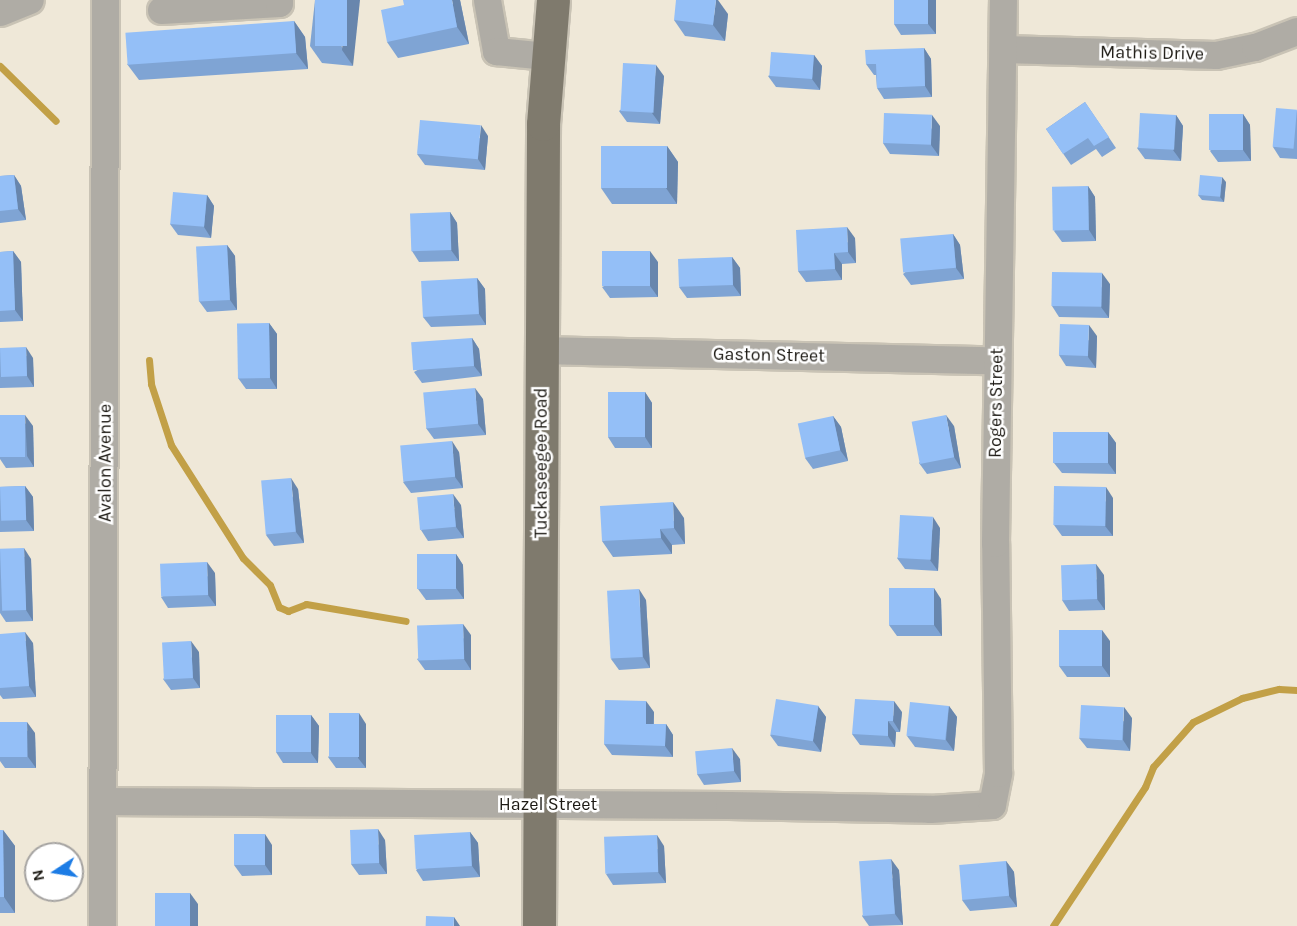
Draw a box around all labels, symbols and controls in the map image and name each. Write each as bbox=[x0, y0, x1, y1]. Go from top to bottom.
street label: Mathis Drive bbox=[1100, 41, 1204, 65]
street label: Gaston Street bbox=[713, 343, 825, 367]
street label: Rogers Street bbox=[984, 348, 1008, 458]
street label: Tuckaseegee Road bbox=[530, 388, 552, 538]
street label: Avalon Avenue bbox=[94, 404, 116, 522]
street label: Hazel Street bbox=[499, 793, 597, 815]
north arrow bbox=[24, 842, 84, 902]
text: N bbox=[27, 868, 48, 883]

